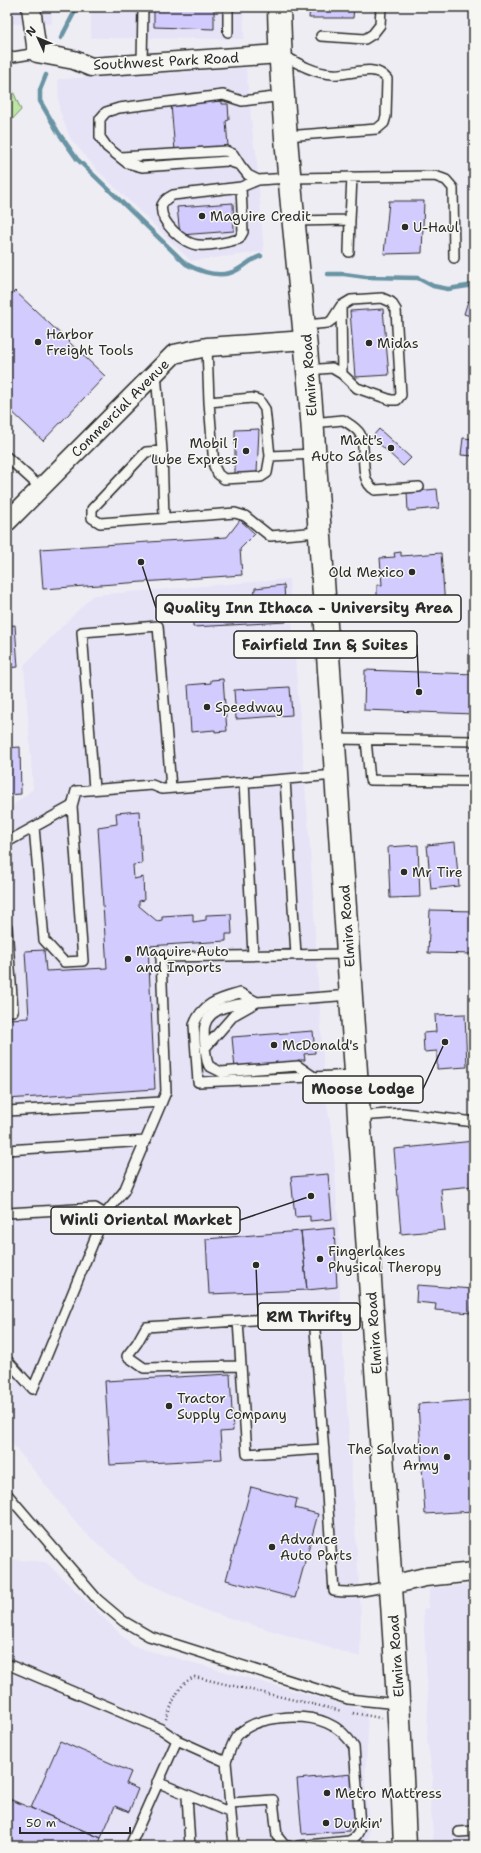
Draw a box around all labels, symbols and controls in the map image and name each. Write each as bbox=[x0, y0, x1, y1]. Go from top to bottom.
north arrow bbox=[18, 18, 58, 58]
text: N bbox=[23, 23, 40, 40]
street label: Southwest Park Road bbox=[93, 48, 239, 74]
place label: Maguire Credit bbox=[210, 207, 311, 225]
marker: Maguire Credit bbox=[197, 211, 207, 221]
place label: U-Haul bbox=[413, 218, 460, 236]
marker: U-Haul bbox=[400, 222, 410, 232]
place label: Harbor Freight Tools bbox=[46, 325, 134, 359]
street label: Elmira Road bbox=[297, 333, 321, 417]
place label: Midas bbox=[377, 334, 419, 352]
marker: Harbor Freight Tools bbox=[33, 337, 43, 347]
marker: Midas bbox=[364, 338, 374, 348]
street label: Commercial Avenue bbox=[67, 355, 173, 461]
place label: Matt's Auto Sales bbox=[311, 431, 383, 465]
place label: Mobil 1 Lube Express bbox=[151, 434, 238, 468]
marker: Matt's Auto Sales bbox=[386, 443, 396, 453]
marker: Mobil 1 Lube Express bbox=[241, 446, 251, 456]
place label: Old Mexico bbox=[329, 563, 404, 581]
marker: Old Mexico bbox=[407, 567, 417, 577]
callout: Quality Inn Ithaca - University Area bbox=[156, 595, 461, 622]
text: Quality Inn Ithaca - University Area bbox=[163, 598, 453, 618]
callout: Fairfield Inn & Suites bbox=[234, 631, 417, 658]
text: Fairfield Inn & Suites bbox=[242, 635, 408, 655]
place label: Speedway bbox=[215, 698, 283, 716]
marker: Speedway bbox=[202, 702, 212, 712]
place label: Mr Tire bbox=[412, 863, 463, 881]
marker: Mr Tire bbox=[399, 867, 409, 877]
street label: Elmira Road bbox=[335, 884, 359, 968]
place label: Maquire Auto and Imports bbox=[136, 942, 229, 976]
marker: Maquire Auto and Imports bbox=[123, 954, 133, 964]
place label: McDonald's bbox=[282, 1036, 359, 1054]
marker: McDonald's bbox=[269, 1040, 279, 1050]
callout: Moose Lodge bbox=[303, 1076, 423, 1103]
text: Moose Lodge bbox=[311, 1079, 415, 1099]
callout: Winli Oriental Market bbox=[51, 1207, 240, 1234]
text: Winli Oriental Market bbox=[60, 1210, 232, 1230]
place label: Fingerlakes Physical Theropy bbox=[328, 1242, 442, 1276]
marker: Fingerlakes Physical Theropy bbox=[315, 1254, 325, 1264]
street label: Elmira Road bbox=[362, 1291, 386, 1375]
callout: RM Thrifty bbox=[258, 1303, 360, 1330]
text: RM Thrifty bbox=[266, 1307, 352, 1327]
place label: Tractor Supply Company bbox=[177, 1389, 287, 1423]
marker: Tractor Supply Company bbox=[164, 1401, 174, 1411]
place label: The Salvation Army bbox=[347, 1440, 439, 1474]
marker: The Salvation Army bbox=[442, 1452, 452, 1462]
place label: Advance Auto Parts bbox=[280, 1530, 352, 1564]
marker: Advance Auto Parts bbox=[267, 1542, 277, 1552]
street label: Elmira Road bbox=[384, 1614, 408, 1698]
place label: Metro Mattress bbox=[335, 1784, 442, 1802]
marker: Metro Mattress bbox=[322, 1788, 332, 1798]
scale bar bbox=[20, 1809, 130, 1835]
place label: Dunkin' bbox=[334, 1814, 383, 1832]
text: 50 m bbox=[26, 1815, 56, 1831]
marker: Dunkin' bbox=[321, 1818, 331, 1828]

